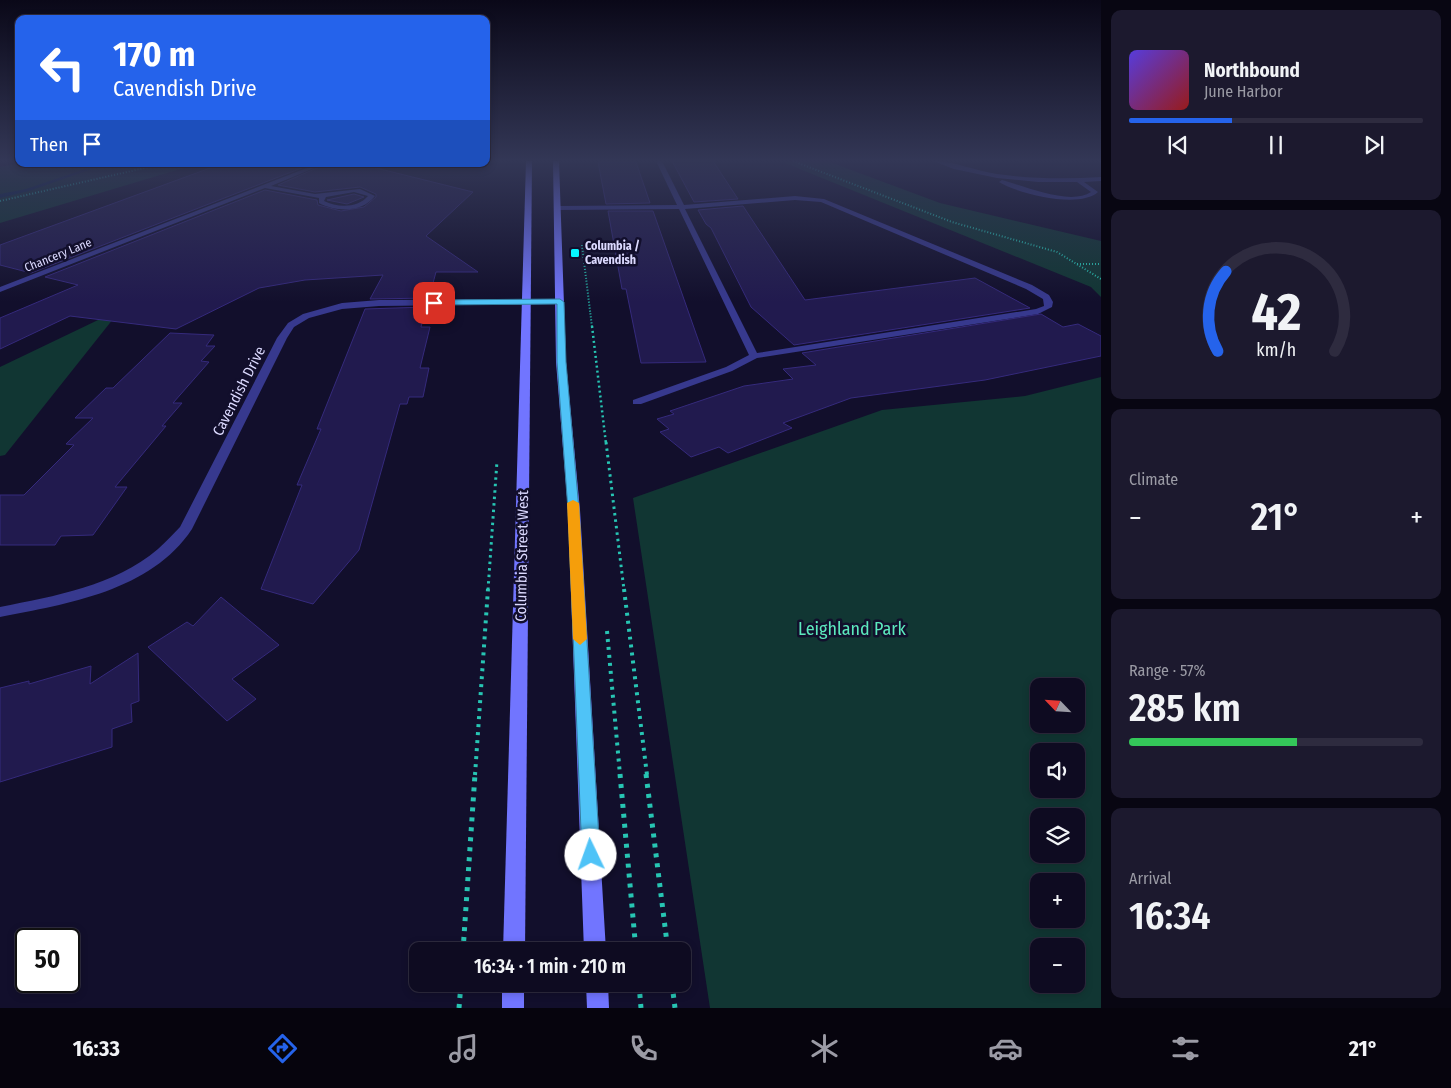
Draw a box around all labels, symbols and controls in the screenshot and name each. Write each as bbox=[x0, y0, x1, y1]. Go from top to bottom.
text: 170 m bbox=[113, 33, 196, 75]
icon: left bbox=[30, 35, 95, 100]
text: Northbound bbox=[1204, 59, 1300, 82]
text: Cavendish Drive bbox=[113, 75, 257, 102]
text: June Harbor bbox=[1204, 82, 1282, 101]
icon: arrive bbox=[78, 130, 106, 158]
icon: previous bbox=[1164, 131, 1192, 159]
icon: pause bbox=[1262, 131, 1290, 159]
icon: next bbox=[1360, 131, 1388, 159]
text: Then bbox=[30, 133, 68, 156]
street label: Chancery Lane bbox=[22, 235, 94, 275]
place label: Columbia / Cavendish bbox=[585, 239, 640, 267]
marker: Columbia / Cavendish bbox=[569, 247, 581, 259]
text: 42 bbox=[1251, 281, 1301, 344]
pin bbox=[413, 282, 455, 324]
icon: arrive bbox=[420, 289, 448, 317]
text: km/h bbox=[1256, 339, 1296, 361]
street label: Cavendish Drive bbox=[209, 343, 269, 439]
text: Climate bbox=[1129, 470, 1178, 489]
street label: Columbia Street West bbox=[512, 490, 532, 622]
text: 21° bbox=[1251, 494, 1301, 540]
text: − bbox=[1129, 501, 1142, 534]
text: + bbox=[1410, 501, 1423, 534]
park label: Leighland Park bbox=[798, 618, 906, 640]
text: Range · 57% bbox=[1129, 661, 1206, 680]
north arrow bbox=[1030, 678, 1085, 732]
map controls bbox=[1030, 678, 1085, 993]
text: 285 km bbox=[1129, 685, 1241, 731]
button: sound bbox=[1030, 743, 1085, 798]
button: layers bbox=[1030, 808, 1085, 863]
position arrow bbox=[564, 828, 616, 880]
text: Arrival bbox=[1129, 869, 1171, 888]
button: + bbox=[1030, 873, 1085, 928]
text: 16:34 bbox=[1129, 893, 1211, 939]
speed limit sign: 50 bbox=[15, 928, 80, 993]
button: − bbox=[1030, 938, 1085, 993]
text: 16:34 · 1 min · 210 m bbox=[474, 955, 626, 978]
icon: directions bbox=[265, 1031, 300, 1066]
icon: music bbox=[446, 1031, 481, 1066]
icon: phone bbox=[626, 1031, 661, 1066]
icon: climate bbox=[807, 1031, 842, 1066]
icon: car bbox=[988, 1031, 1023, 1066]
icon: filters bbox=[1168, 1031, 1203, 1066]
text: 16:33 bbox=[73, 1035, 120, 1062]
text: 21° bbox=[1349, 1035, 1378, 1062]

